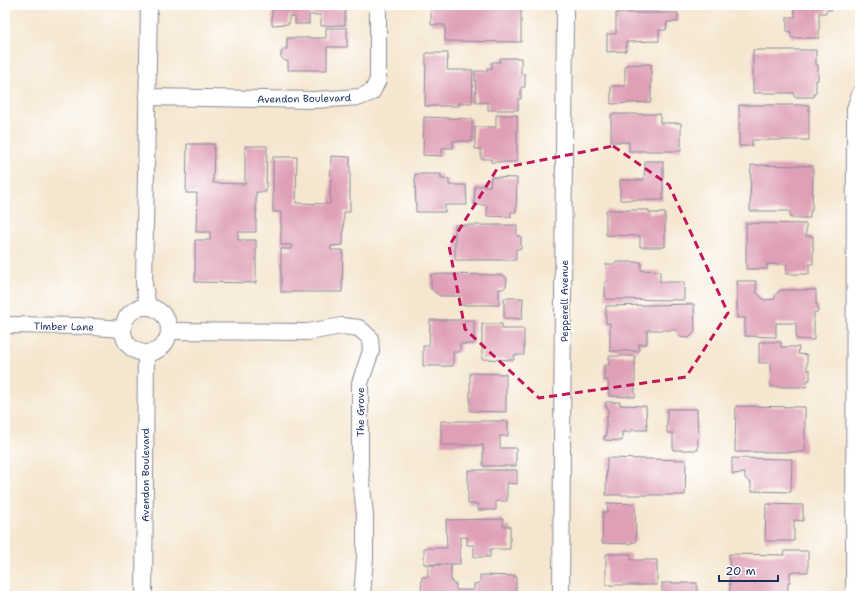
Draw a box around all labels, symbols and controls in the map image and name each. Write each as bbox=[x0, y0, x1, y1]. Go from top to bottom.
street label: Avendon Boulevard bbox=[257, 91, 352, 106]
street label: Pepperell Avenue bbox=[558, 260, 571, 342]
street label: Timber Lane bbox=[34, 319, 94, 334]
street label: The Grove bbox=[354, 387, 367, 437]
street label: Avendon Boulevard bbox=[139, 427, 152, 522]
scale bar bbox=[719, 557, 778, 583]
text: 20 m bbox=[725, 563, 756, 579]

